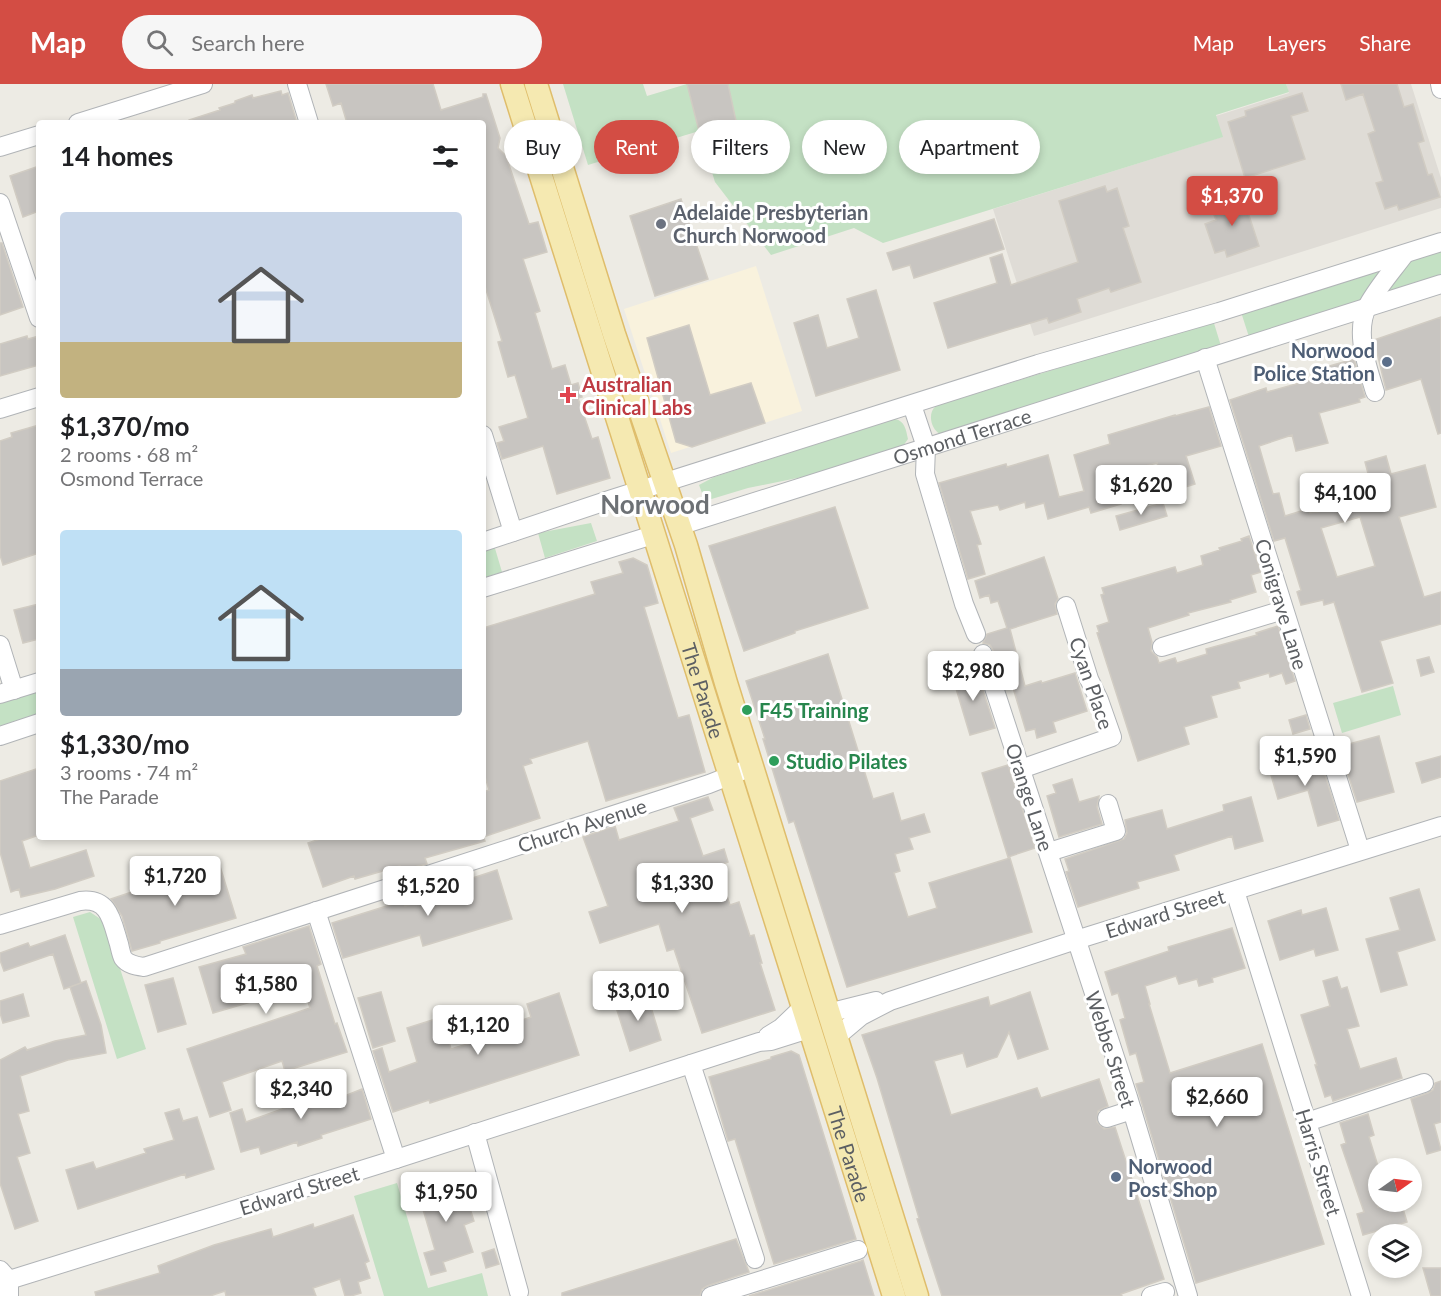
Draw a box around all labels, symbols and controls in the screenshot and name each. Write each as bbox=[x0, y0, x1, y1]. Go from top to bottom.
search box bbox=[122, 15, 542, 69]
text: Map bbox=[30, 25, 86, 59]
icon: search bbox=[143, 26, 176, 59]
text: Search here bbox=[191, 29, 305, 56]
text: Map bbox=[1193, 30, 1234, 55]
text: Layers bbox=[1267, 30, 1326, 55]
text: Share bbox=[1359, 30, 1411, 55]
chip: Buy bbox=[504, 120, 582, 174]
chip: Rent bbox=[594, 120, 679, 174]
chip: Filters bbox=[691, 120, 790, 174]
chip: New bbox=[802, 120, 887, 174]
chip: Apartment bbox=[899, 120, 1040, 174]
text: 14 homes bbox=[60, 140, 173, 172]
icon: filters bbox=[429, 140, 462, 173]
pin: $1,370 bbox=[1183, 176, 1281, 227]
text: $1,370 bbox=[1201, 183, 1263, 207]
place label: Adelaide Presbyterian Church Norwood bbox=[672, 200, 868, 247]
marker: Adelaide Presbyterian Church Norwood bbox=[654, 217, 668, 231]
icon: home bbox=[207, 251, 315, 359]
place label: Norwood Police Station bbox=[1253, 338, 1375, 385]
marker: Norwood Police Station bbox=[1380, 355, 1394, 369]
place label: Australian Clinical Labs bbox=[581, 372, 692, 419]
marker: Australian Clinical Labs bbox=[559, 386, 577, 404]
street label: Osmond Terrace bbox=[890, 403, 1034, 469]
text: $1,370/mo bbox=[60, 410, 190, 442]
text: 2 rooms · 68 m² bbox=[60, 442, 198, 466]
pin: $1,620 bbox=[1092, 465, 1190, 516]
text: Osmond Terrace bbox=[60, 466, 203, 490]
text: $1,620 bbox=[1110, 472, 1172, 496]
pin: $4,100 bbox=[1296, 473, 1394, 524]
text: $4,100 bbox=[1314, 480, 1376, 504]
district label: Norwood bbox=[600, 488, 710, 520]
street label: Conigrave Lane bbox=[1251, 536, 1313, 672]
icon: home bbox=[207, 569, 315, 677]
street label: Cyan Place bbox=[1065, 634, 1119, 732]
street label: The Parade bbox=[677, 640, 730, 741]
pin: $2,980 bbox=[924, 651, 1022, 702]
text: $2,980 bbox=[942, 658, 1004, 682]
place label: F45 Training bbox=[759, 698, 869, 722]
marker: F45 Training bbox=[740, 703, 754, 717]
text: $1,330/mo bbox=[60, 728, 190, 760]
pin: $1,590 bbox=[1256, 736, 1354, 787]
street label: Orange Lane bbox=[1001, 740, 1059, 854]
text: $1,590 bbox=[1274, 743, 1336, 767]
place label: Studio Pilates bbox=[786, 749, 907, 773]
marker: Studio Pilates bbox=[767, 754, 781, 768]
text: 3 rooms · 74 m² bbox=[60, 760, 198, 784]
text: The Parade bbox=[60, 784, 159, 808]
street label: Church Avenue bbox=[515, 793, 649, 857]
pin: $1,720 bbox=[126, 856, 224, 907]
text: $1,720 bbox=[144, 863, 206, 887]
pin: $1,330 bbox=[633, 863, 731, 914]
pin: $1,520 bbox=[379, 866, 477, 917]
text: $1,330 bbox=[651, 870, 713, 894]
text: $1,520 bbox=[397, 873, 459, 897]
street label: Edward Street bbox=[1102, 883, 1228, 943]
pin: $1,580 bbox=[217, 964, 315, 1015]
text: $1,580 bbox=[235, 971, 297, 995]
pin: $3,010 bbox=[589, 971, 687, 1022]
text: $3,010 bbox=[607, 978, 669, 1002]
street label: Webbe Street bbox=[1081, 988, 1141, 1110]
pin: $1,120 bbox=[429, 1005, 527, 1056]
text: $1,120 bbox=[447, 1012, 509, 1036]
pin: $2,340 bbox=[252, 1069, 350, 1120]
text: $2,340 bbox=[270, 1076, 332, 1100]
pin: $2,660 bbox=[1168, 1077, 1266, 1128]
text: $2,660 bbox=[1186, 1084, 1248, 1108]
street label: The Parade bbox=[823, 1103, 876, 1205]
street label: Harris Street bbox=[1291, 1106, 1347, 1218]
place label: Norwood Post Shop bbox=[1128, 1154, 1217, 1201]
north arrow bbox=[1368, 1158, 1422, 1212]
map controls bbox=[1368, 1158, 1422, 1278]
street label: Edward Street bbox=[236, 1160, 362, 1220]
marker: Norwood Post Shop bbox=[1109, 1170, 1123, 1184]
pin: $1,950 bbox=[397, 1172, 495, 1223]
text: $1,950 bbox=[415, 1179, 477, 1203]
button: layers bbox=[1368, 1224, 1422, 1278]

